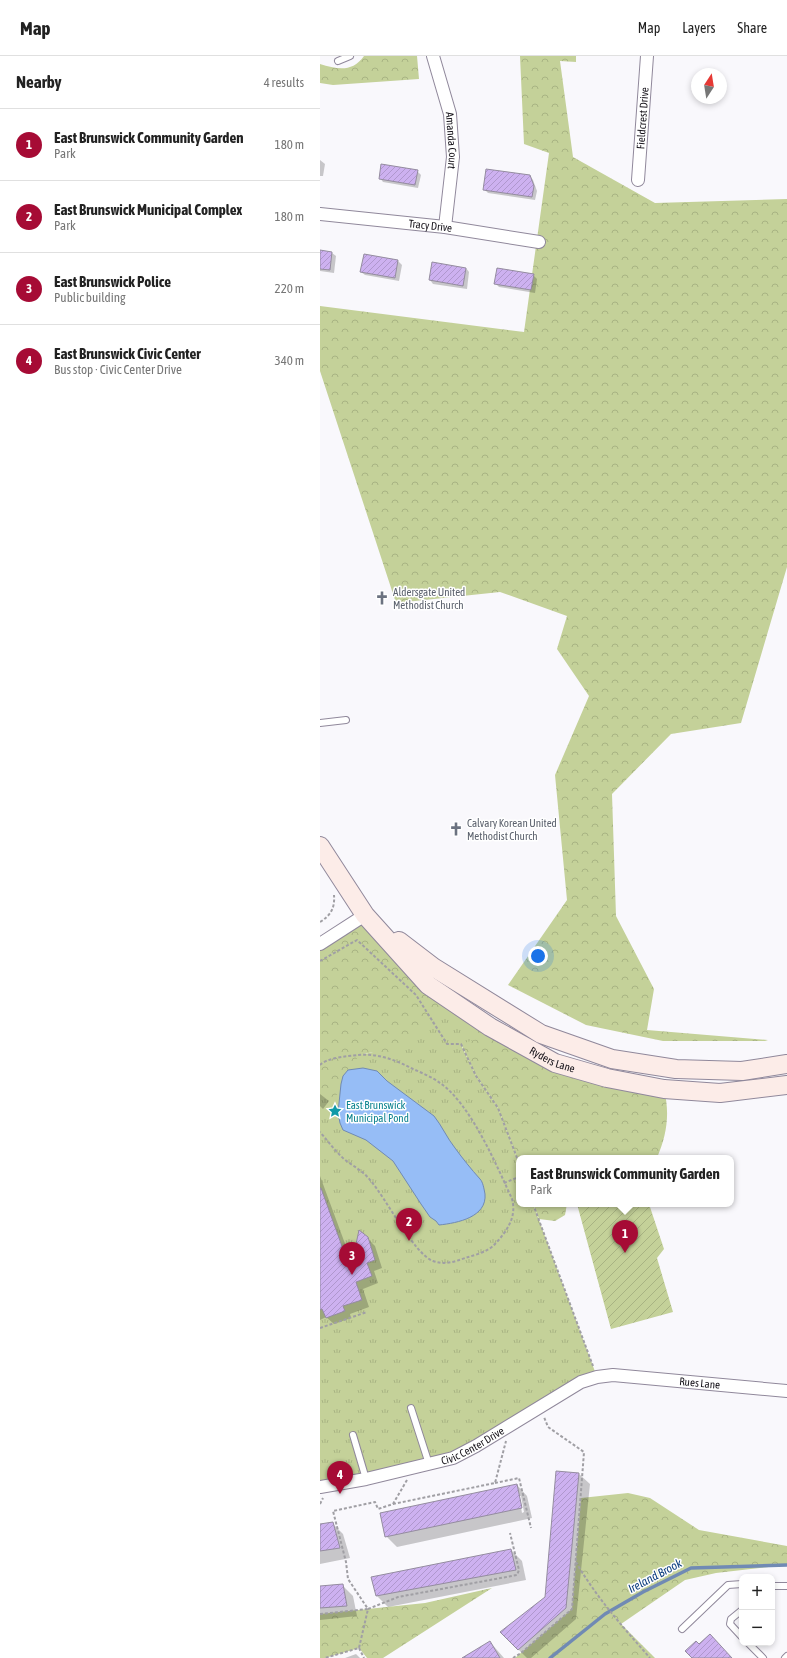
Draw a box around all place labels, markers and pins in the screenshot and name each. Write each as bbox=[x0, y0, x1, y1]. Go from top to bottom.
place label: Aldersgate United Methodist Church bbox=[393, 586, 465, 611]
church icon: Aldersgate United Methodist Church bbox=[374, 590, 390, 606]
place label: Calvary Korean United Methodist Church bbox=[467, 817, 557, 842]
church icon: Calvary Korean United Methodist Church bbox=[448, 821, 464, 837]
place label: East Brunswick Municipal Pond bbox=[346, 1099, 409, 1124]
place icon: East Brunswick Municipal Pond bbox=[327, 1103, 343, 1119]
pin: 2 bbox=[396, 1208, 422, 1241]
pin: 1 bbox=[612, 1220, 638, 1253]
pin: 3 bbox=[339, 1242, 365, 1275]
pin: 4 bbox=[327, 1461, 353, 1494]

